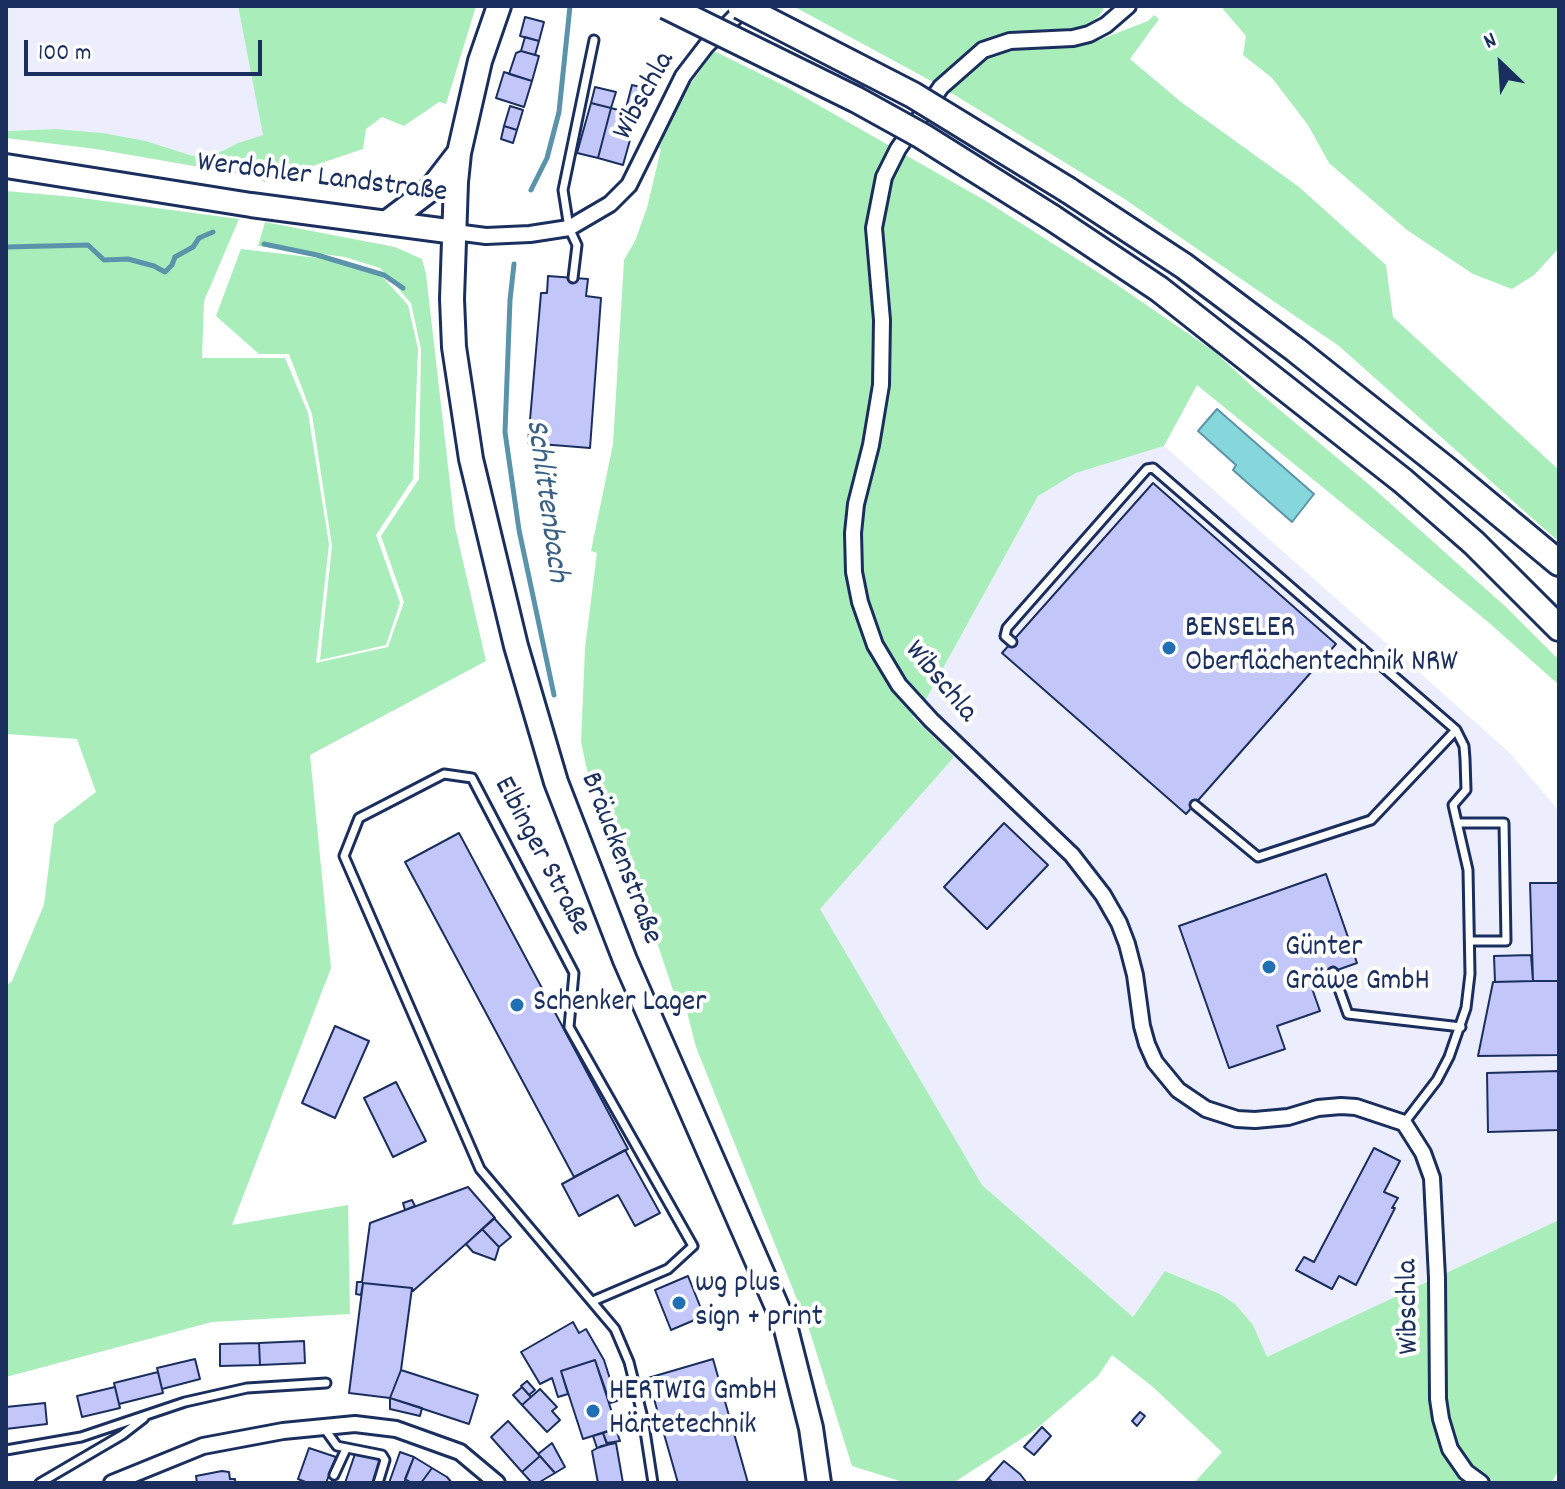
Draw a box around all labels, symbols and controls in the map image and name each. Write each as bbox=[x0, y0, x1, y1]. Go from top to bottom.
scale bar bbox=[28, 24, 266, 74]
north arrow bbox=[1461, 24, 1541, 104]
text: N bbox=[1479, 25, 1502, 58]
text: 100 m bbox=[38, 37, 91, 71]
street label: Wibschla bbox=[607, 47, 685, 147]
street label: Werdohler Landstraße bbox=[195, 147, 449, 213]
water label: Schlittenbach bbox=[514, 417, 574, 585]
place label: BENSELER Oberflächentechnik NRW bbox=[1185, 613, 1458, 684]
street label: Wibschla bbox=[895, 635, 983, 731]
marker: BENSELER Oberflächentechnik NRW bbox=[1160, 639, 1178, 657]
street label: Bräuckenstraße bbox=[570, 768, 668, 950]
street label: Elbinger Straße bbox=[483, 772, 597, 942]
place label: Günter Gräwe GmbH bbox=[1285, 932, 1430, 1002]
marker: Günter Gräwe GmbH bbox=[1260, 958, 1278, 976]
place label: Schenker Lager bbox=[533, 987, 706, 1023]
marker: Schenker Lager bbox=[508, 996, 526, 1014]
street label: Wibschla bbox=[1392, 1259, 1430, 1355]
place label: wg plus sign + print bbox=[695, 1268, 823, 1338]
marker: wg plus sign + print bbox=[670, 1294, 688, 1312]
place label: HERTWIG GmbH Härtetechnik bbox=[609, 1376, 777, 1446]
marker: HERTWIG GmbH Härtetechnik bbox=[584, 1402, 602, 1420]

